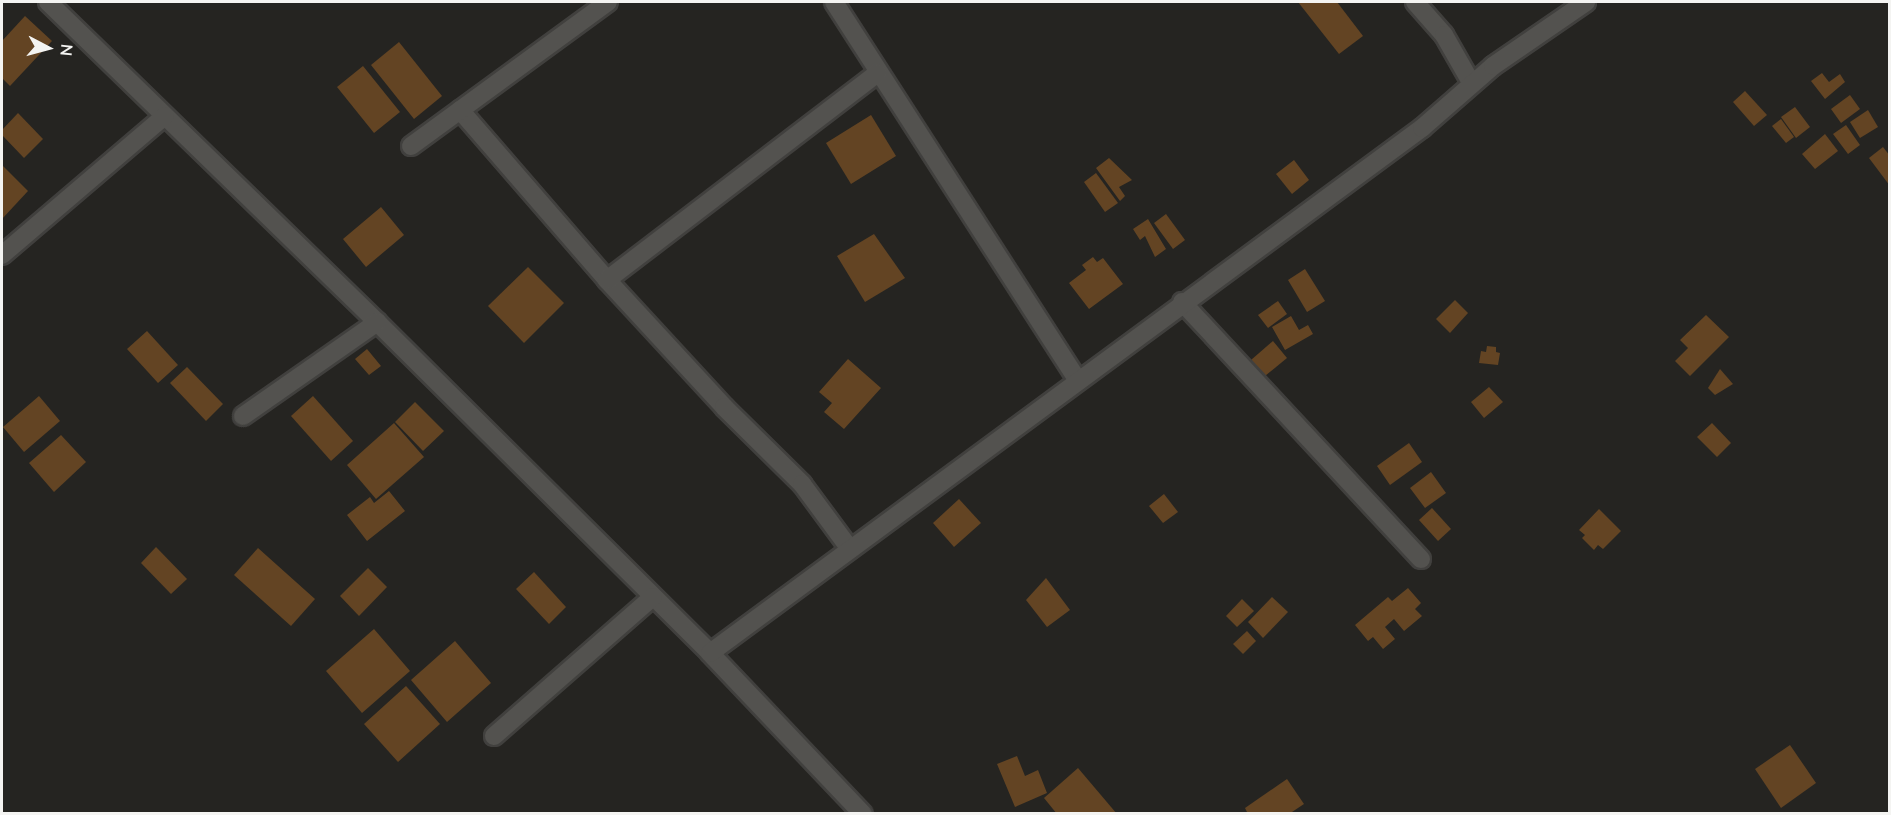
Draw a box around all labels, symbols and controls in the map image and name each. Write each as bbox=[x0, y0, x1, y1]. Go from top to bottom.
north arrow bbox=[18, 18, 78, 78]
text: N bbox=[54, 43, 77, 57]

